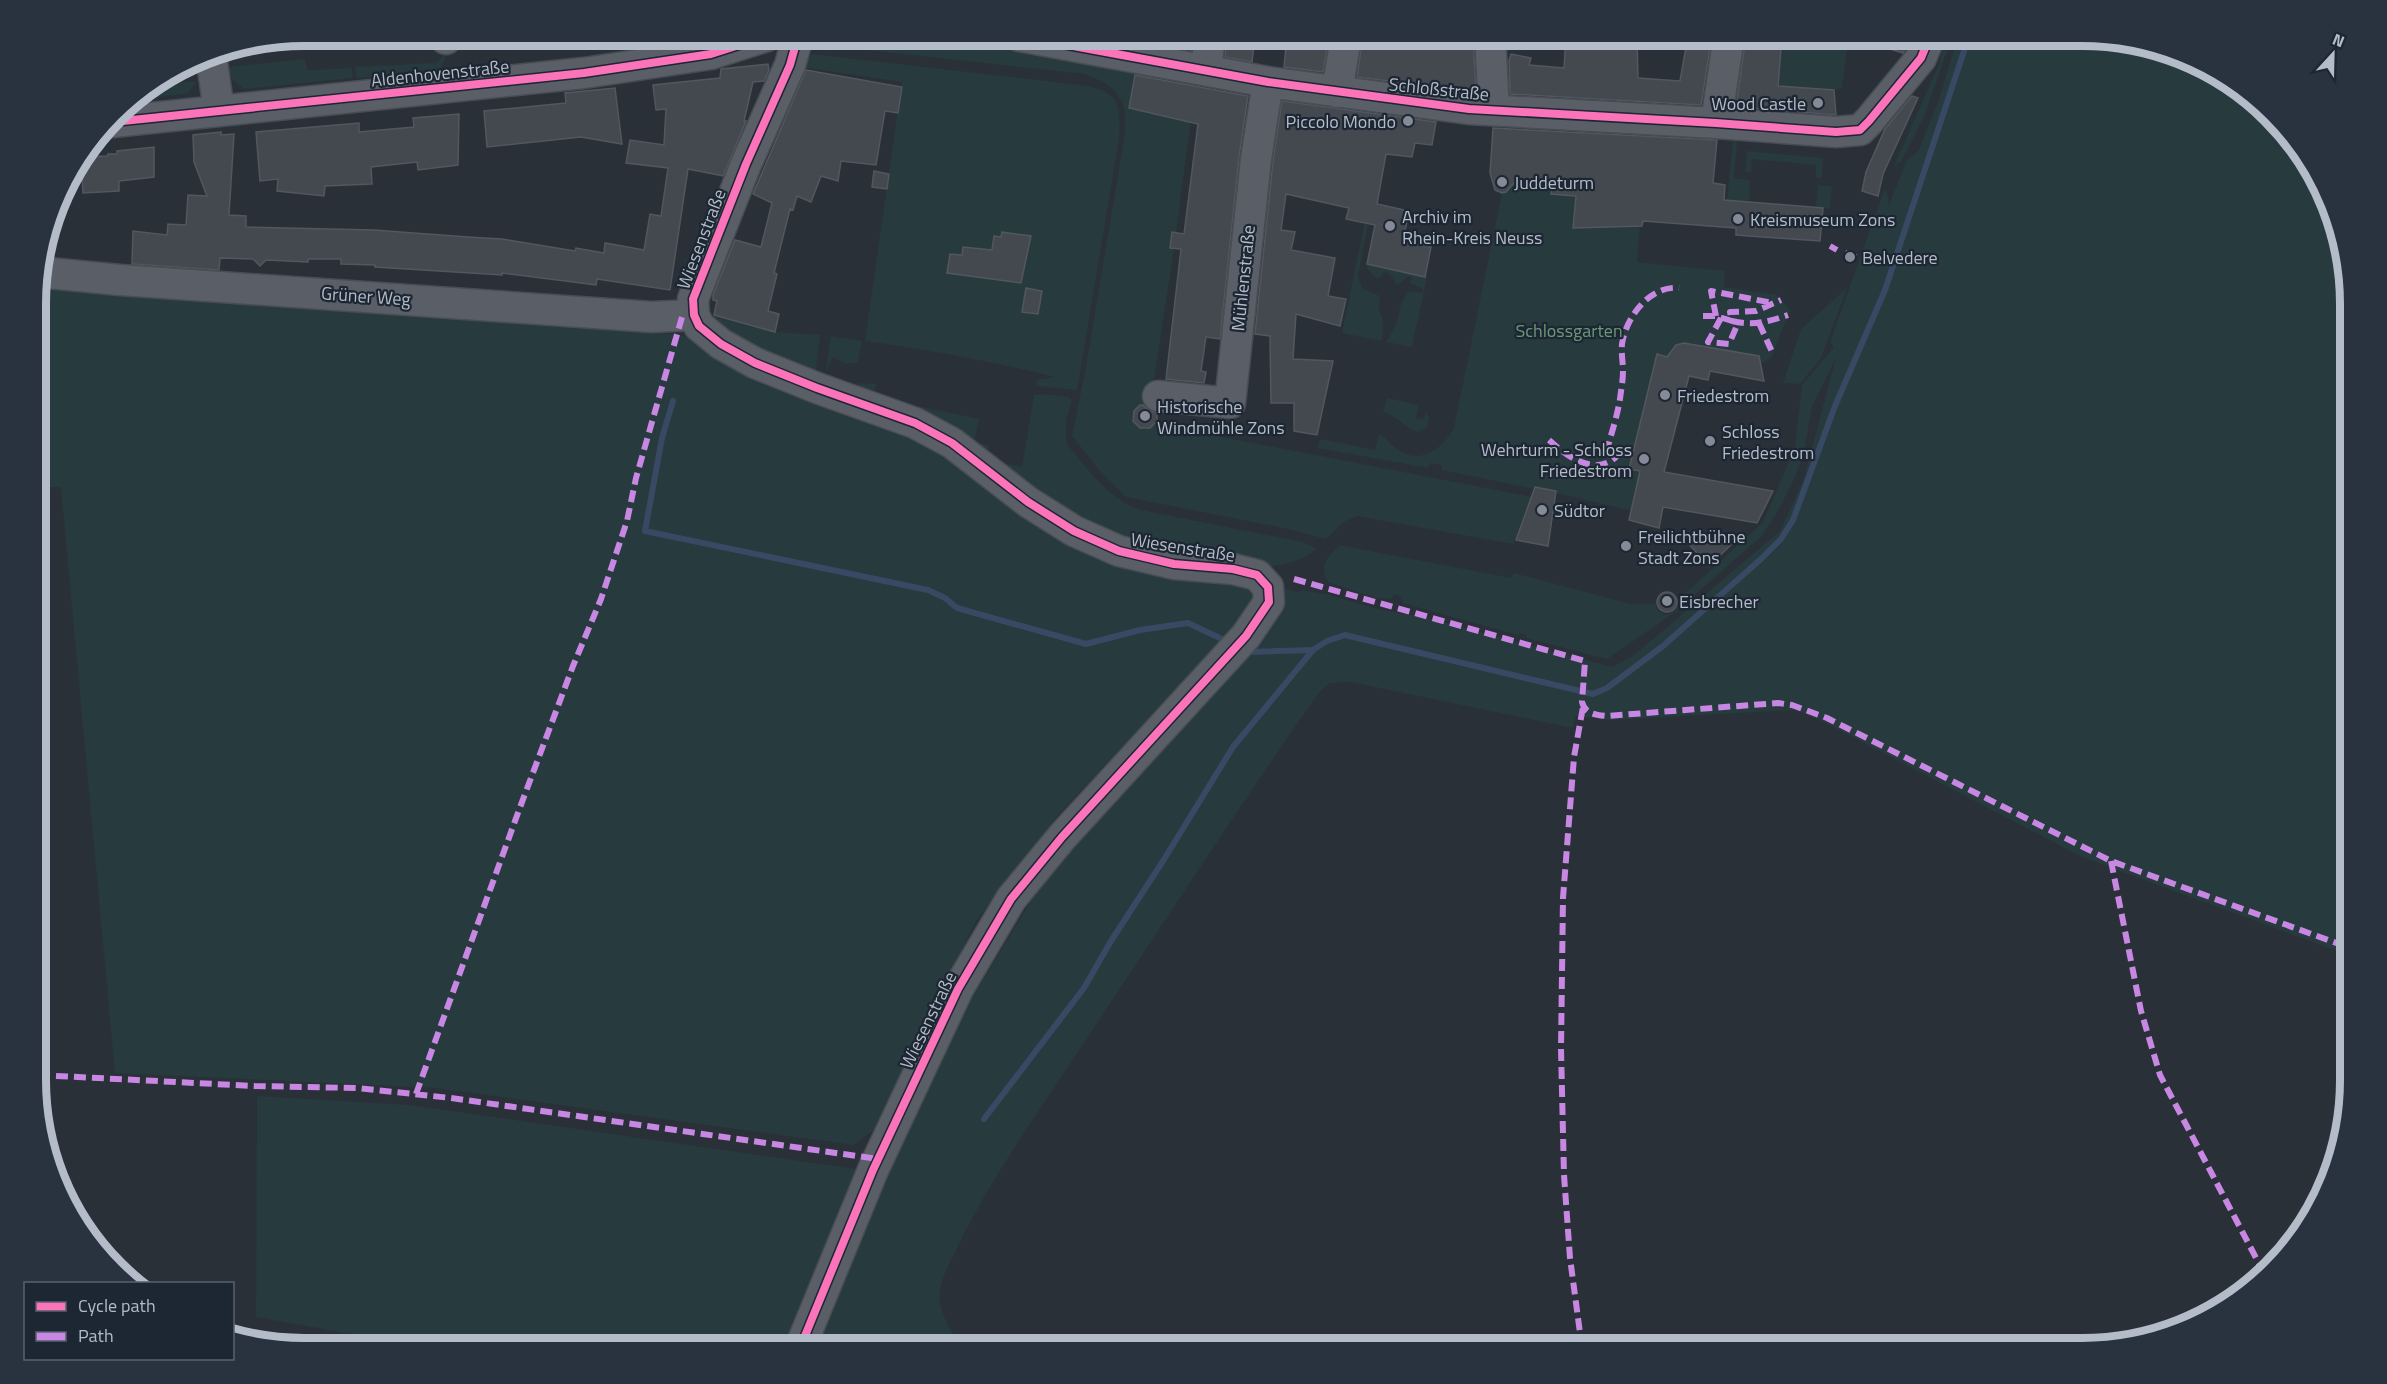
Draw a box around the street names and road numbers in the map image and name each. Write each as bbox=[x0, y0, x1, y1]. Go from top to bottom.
street label: Aldenhovenstraße bbox=[370, 52, 510, 94]
street label: Schloßstraße bbox=[1388, 70, 1490, 108]
street label: Wiesenstraße bbox=[669, 185, 733, 293]
street label: Mühlenstraße bbox=[1224, 224, 1262, 332]
street label: Grüner Weg bbox=[320, 279, 412, 313]
street label: Wiesenstraße bbox=[1129, 525, 1237, 569]
street label: Wiesenstraße bbox=[893, 967, 963, 1073]

